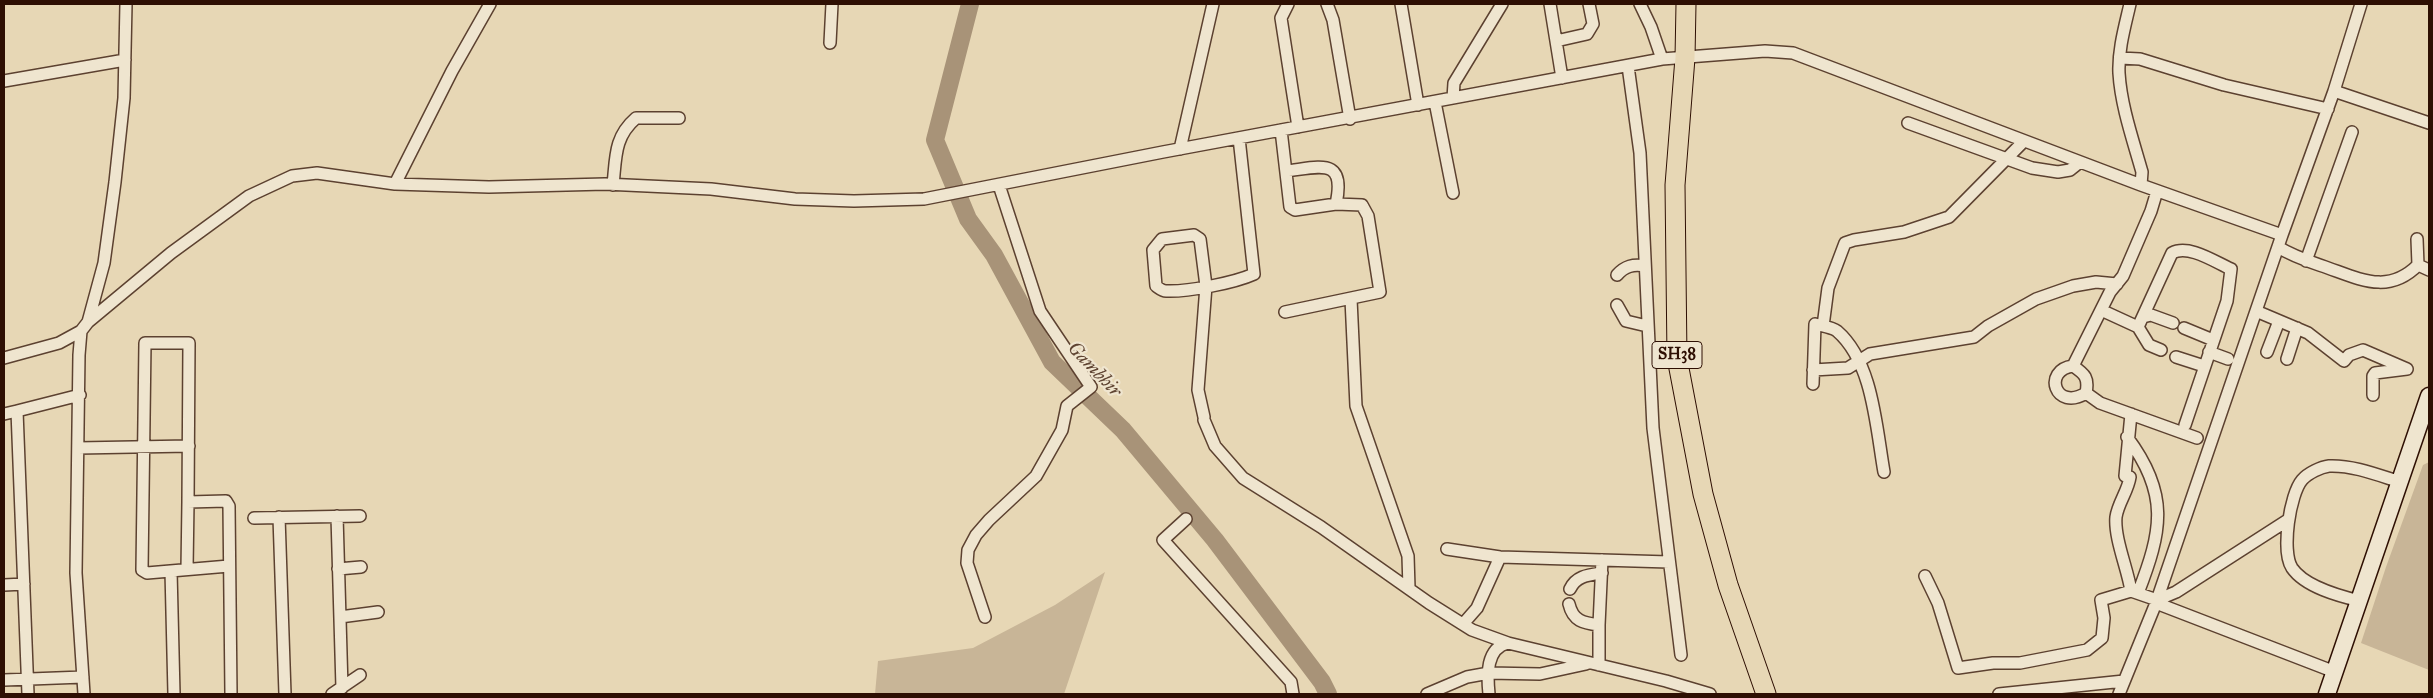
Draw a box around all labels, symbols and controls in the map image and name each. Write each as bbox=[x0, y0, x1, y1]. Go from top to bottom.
water label: Gambhir bbox=[1062, 337, 1126, 403]
road number: SH38 bbox=[1652, 342, 1702, 368]

